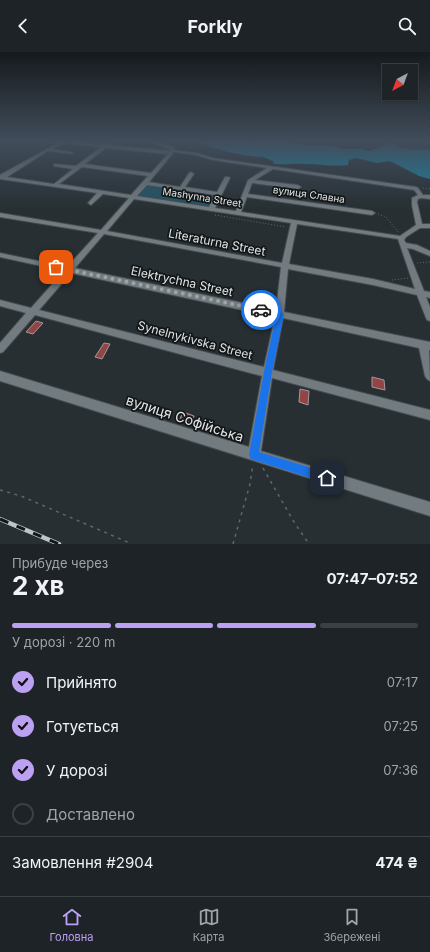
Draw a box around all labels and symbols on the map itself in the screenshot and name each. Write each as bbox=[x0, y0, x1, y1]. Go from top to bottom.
north arrow bbox=[382, 64, 418, 100]
street label: вулиця Славна bbox=[272, 183, 346, 205]
street label: Mashynna Street bbox=[162, 185, 243, 209]
street label: Literaturna Street bbox=[167, 225, 267, 259]
pin bbox=[39, 250, 73, 284]
street label: Elektrychna Street bbox=[130, 263, 234, 299]
courier bbox=[241, 290, 281, 330]
street label: Synelnykivska Street bbox=[136, 317, 254, 363]
street label: вулиця Софійська bbox=[124, 391, 246, 445]
pin bbox=[310, 461, 344, 495]

